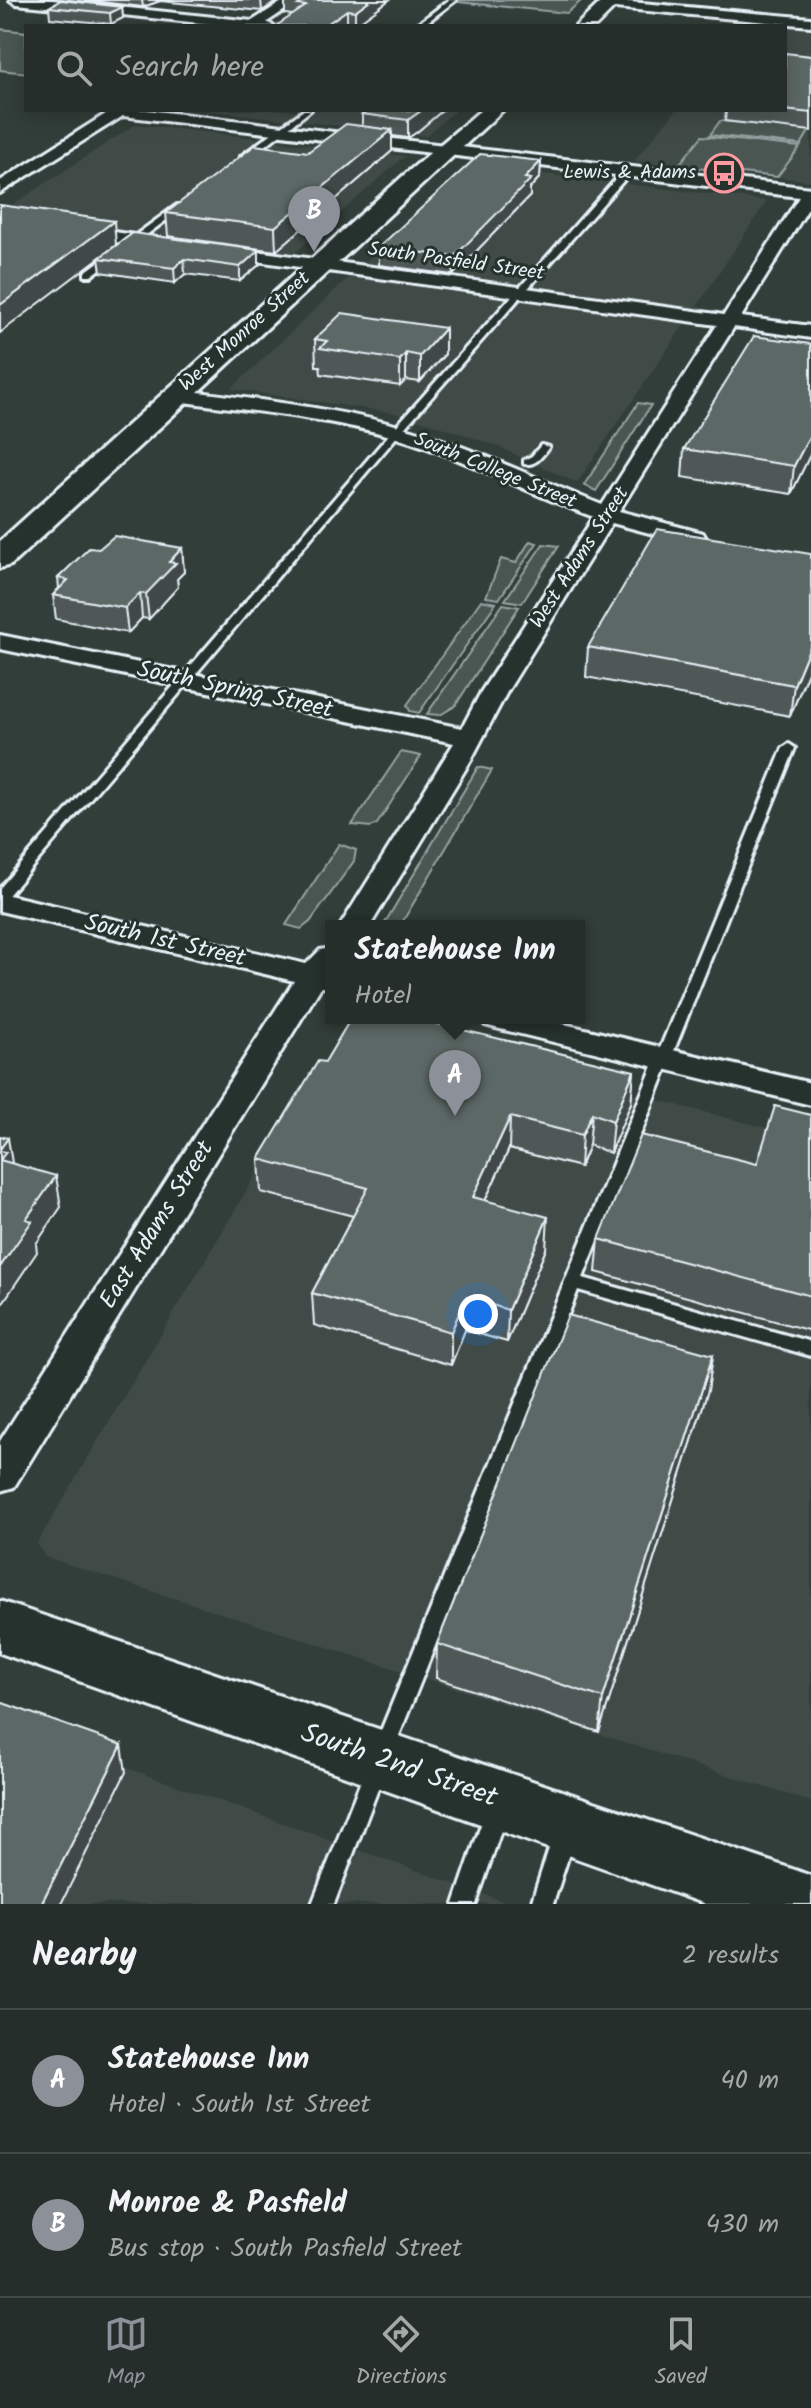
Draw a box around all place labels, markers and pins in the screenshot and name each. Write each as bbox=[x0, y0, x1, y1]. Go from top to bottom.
bus stop icon: Lewis & Adams bbox=[703, 152, 745, 194]
place label: Lewis & Adams bbox=[563, 157, 696, 189]
pin: B bbox=[288, 186, 340, 252]
pin: A bbox=[429, 1050, 481, 1116]

